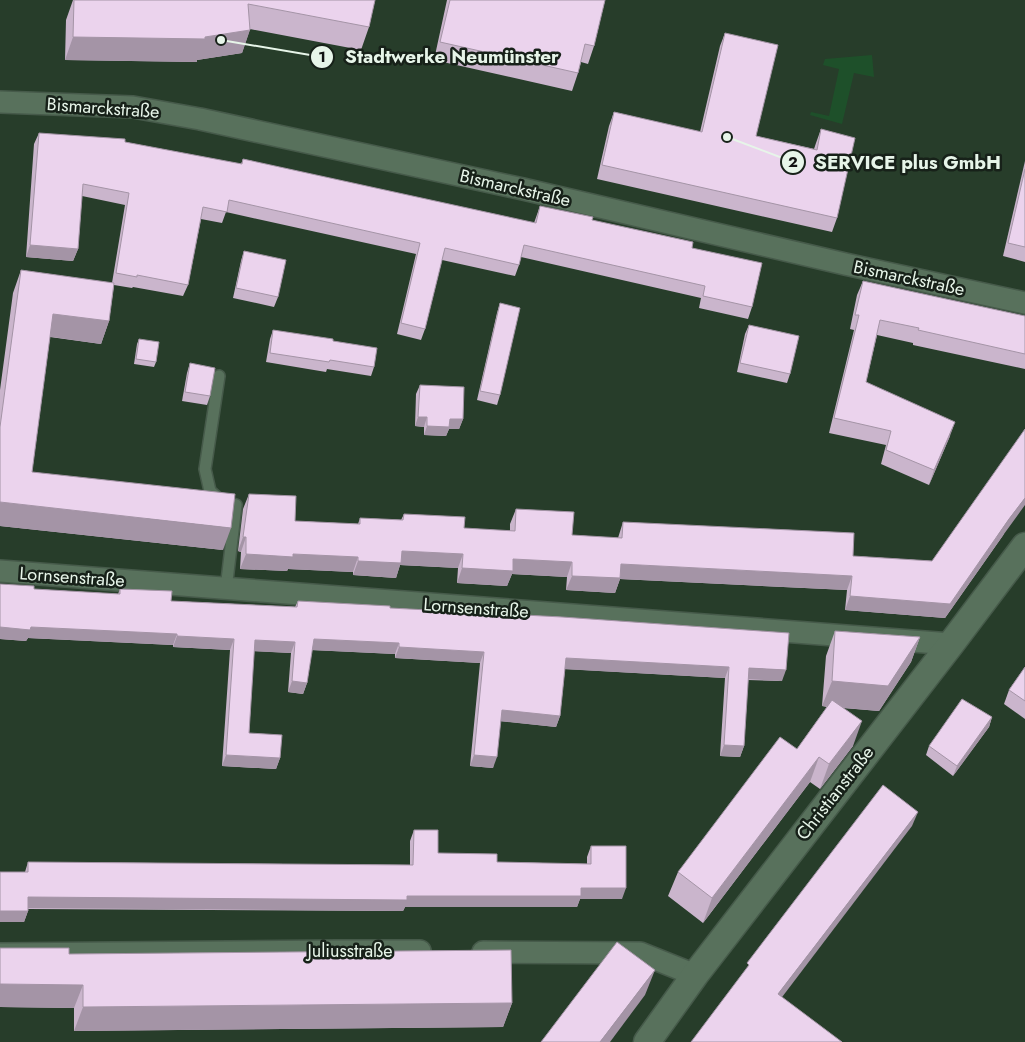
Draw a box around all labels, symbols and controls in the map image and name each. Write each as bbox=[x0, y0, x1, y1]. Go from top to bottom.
callout: Stadtwerke Neumünster bbox=[310, 40, 569, 74]
text: Stadtwerke Neumünster bbox=[345, 43, 559, 70]
text: 1 bbox=[318, 46, 326, 68]
street label: Bismarckstraße bbox=[46, 91, 160, 125]
callout: SERVICE plus GmbH bbox=[780, 145, 1011, 179]
text: SERVICE plus GmbH bbox=[815, 149, 1001, 176]
text: 2 bbox=[788, 151, 798, 173]
street label: Bismarckstraße bbox=[457, 163, 573, 213]
street label: Bismarckstraße bbox=[851, 254, 967, 302]
street label: Lornsenstraße bbox=[19, 560, 125, 594]
street label: Lornsenstraße bbox=[423, 591, 529, 625]
street label: Christianstraße bbox=[790, 741, 880, 845]
street label: Juliusstraße bbox=[305, 938, 393, 964]

